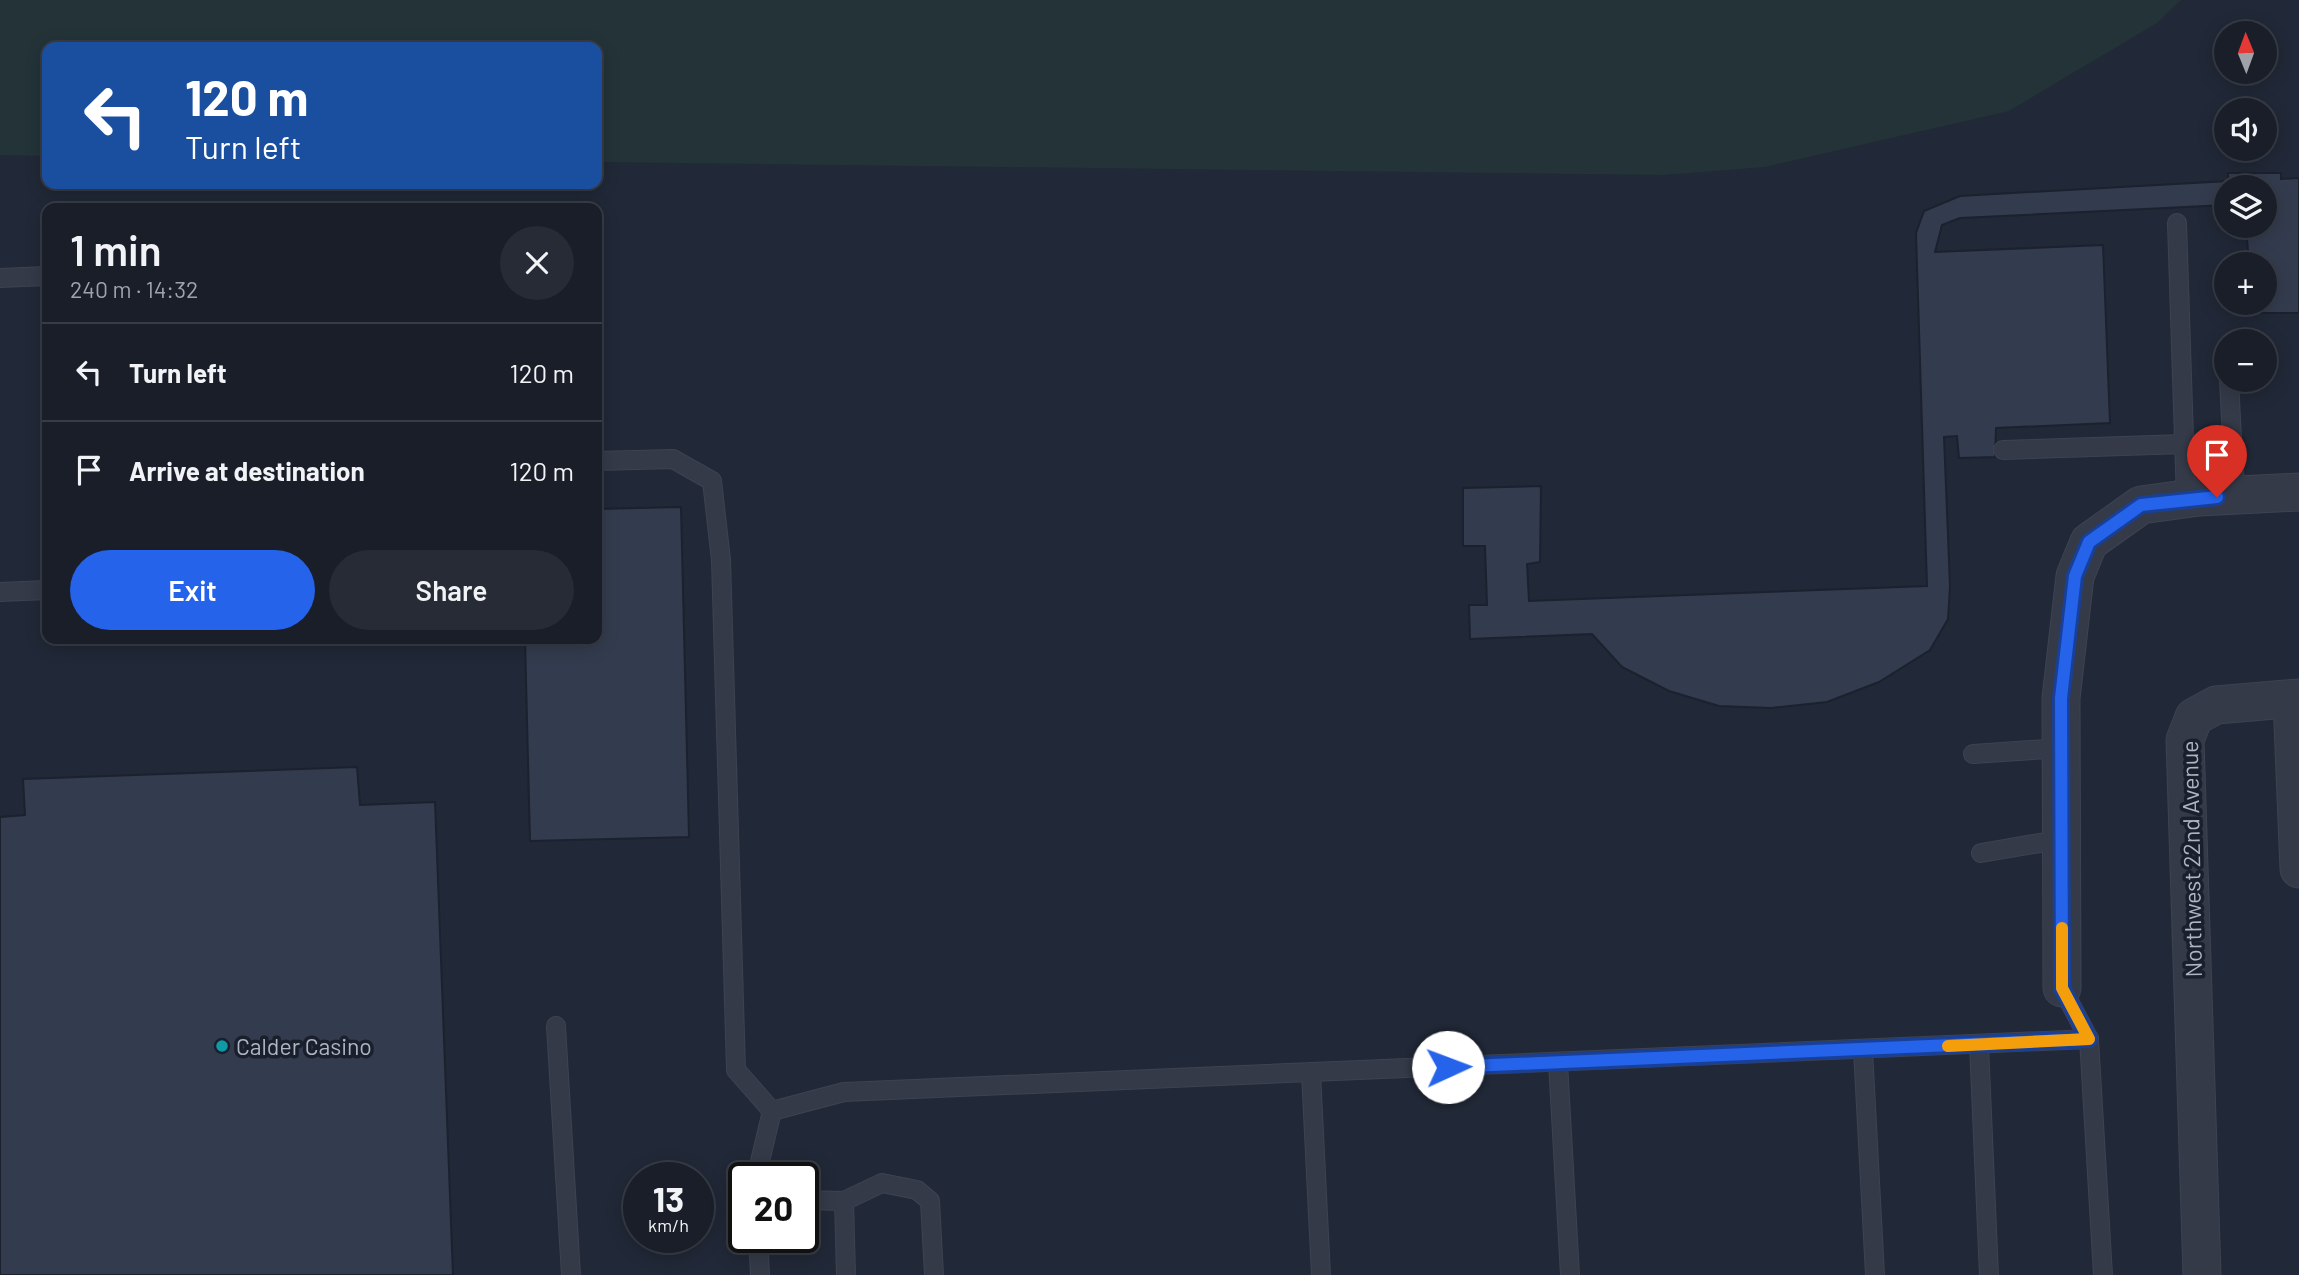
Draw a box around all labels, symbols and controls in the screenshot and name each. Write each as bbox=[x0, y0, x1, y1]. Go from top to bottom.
north arrow bbox=[2214, 21, 2277, 84]
map controls bbox=[2214, 21, 2277, 392]
text: 120 m bbox=[185, 67, 308, 126]
icon: left bbox=[70, 70, 161, 161]
button: sound bbox=[2214, 98, 2277, 161]
text: Turn left bbox=[185, 127, 302, 165]
button: layers bbox=[2214, 175, 2277, 238]
text: 1 min bbox=[70, 224, 162, 274]
button: close bbox=[500, 226, 574, 300]
button: + bbox=[2214, 252, 2277, 315]
text: 240 m · 14:32 bbox=[70, 275, 198, 303]
button: − bbox=[2214, 329, 2277, 392]
icon: left bbox=[70, 353, 108, 391]
text: Turn left bbox=[129, 357, 227, 388]
text: 120 m bbox=[510, 357, 574, 388]
pin bbox=[2187, 425, 2247, 497]
icon: arrive bbox=[2198, 436, 2236, 474]
icon: arrive bbox=[70, 451, 108, 489]
text: Arrive at destination bbox=[129, 455, 365, 486]
text: 120 m bbox=[510, 455, 574, 486]
button: Exit bbox=[70, 550, 315, 630]
button: Share bbox=[329, 550, 574, 630]
street label: Northwest 22nd Avenue bbox=[2175, 740, 2207, 978]
position arrow bbox=[1411, 1030, 1485, 1104]
place label: Calder Casino bbox=[236, 1032, 372, 1060]
marker: Calder Casino bbox=[214, 1038, 230, 1054]
speed limit sign: 20 bbox=[728, 1162, 819, 1253]
text: 13 bbox=[653, 1177, 684, 1219]
text: km/h bbox=[648, 1214, 689, 1236]

